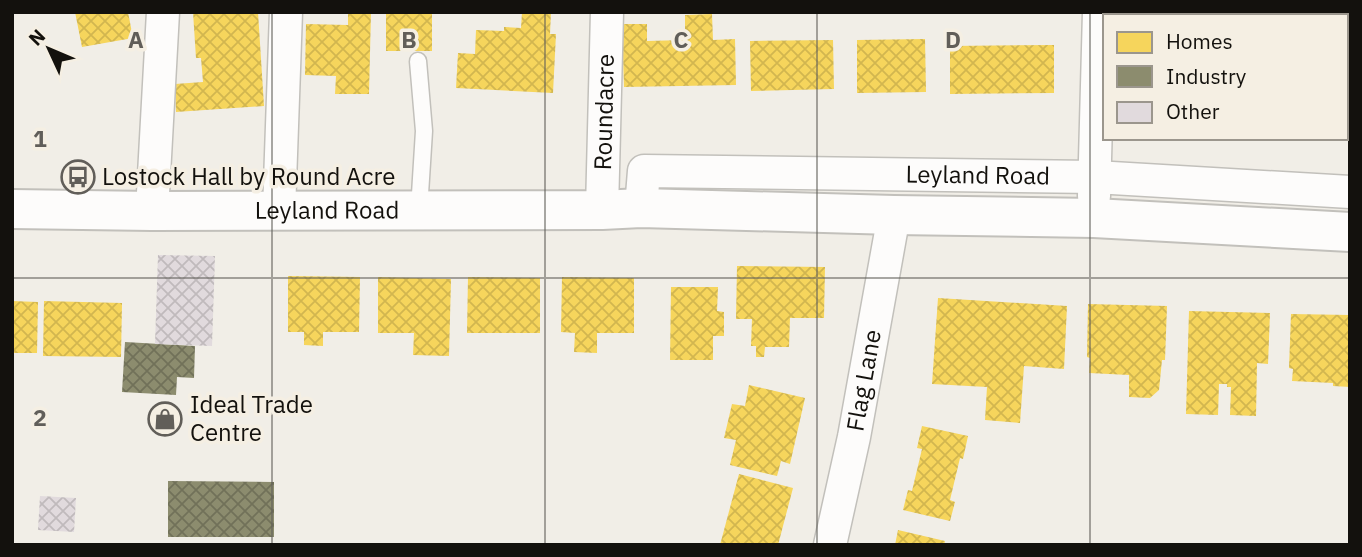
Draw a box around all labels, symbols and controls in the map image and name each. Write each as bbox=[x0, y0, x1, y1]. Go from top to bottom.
north arrow bbox=[14, 14, 84, 84]
legend bbox=[1103, 14, 1348, 140]
text: N bbox=[23, 24, 50, 50]
text: A bbox=[128, 24, 144, 54]
text: B bbox=[401, 24, 417, 54]
text: C bbox=[674, 24, 689, 54]
text: D bbox=[945, 24, 961, 54]
text: Homes bbox=[1166, 27, 1233, 55]
street label: Roundacre bbox=[586, 53, 621, 171]
text: Industry bbox=[1166, 62, 1247, 90]
text: Other bbox=[1166, 97, 1220, 125]
text: 1 bbox=[33, 123, 47, 153]
street label: Leyland Road bbox=[905, 157, 1050, 191]
bus stop icon: Lostock Hall by Round Acre bbox=[59, 158, 97, 196]
place label: Lostock Hall by Round Acre bbox=[102, 160, 395, 192]
street label: Leyland Road bbox=[255, 193, 399, 226]
street label: Flag Lane bbox=[838, 327, 888, 434]
place label: Ideal Trade Centre bbox=[190, 388, 313, 448]
shop icon: Ideal Trade Centre bbox=[146, 400, 184, 438]
text: 2 bbox=[33, 402, 47, 432]

